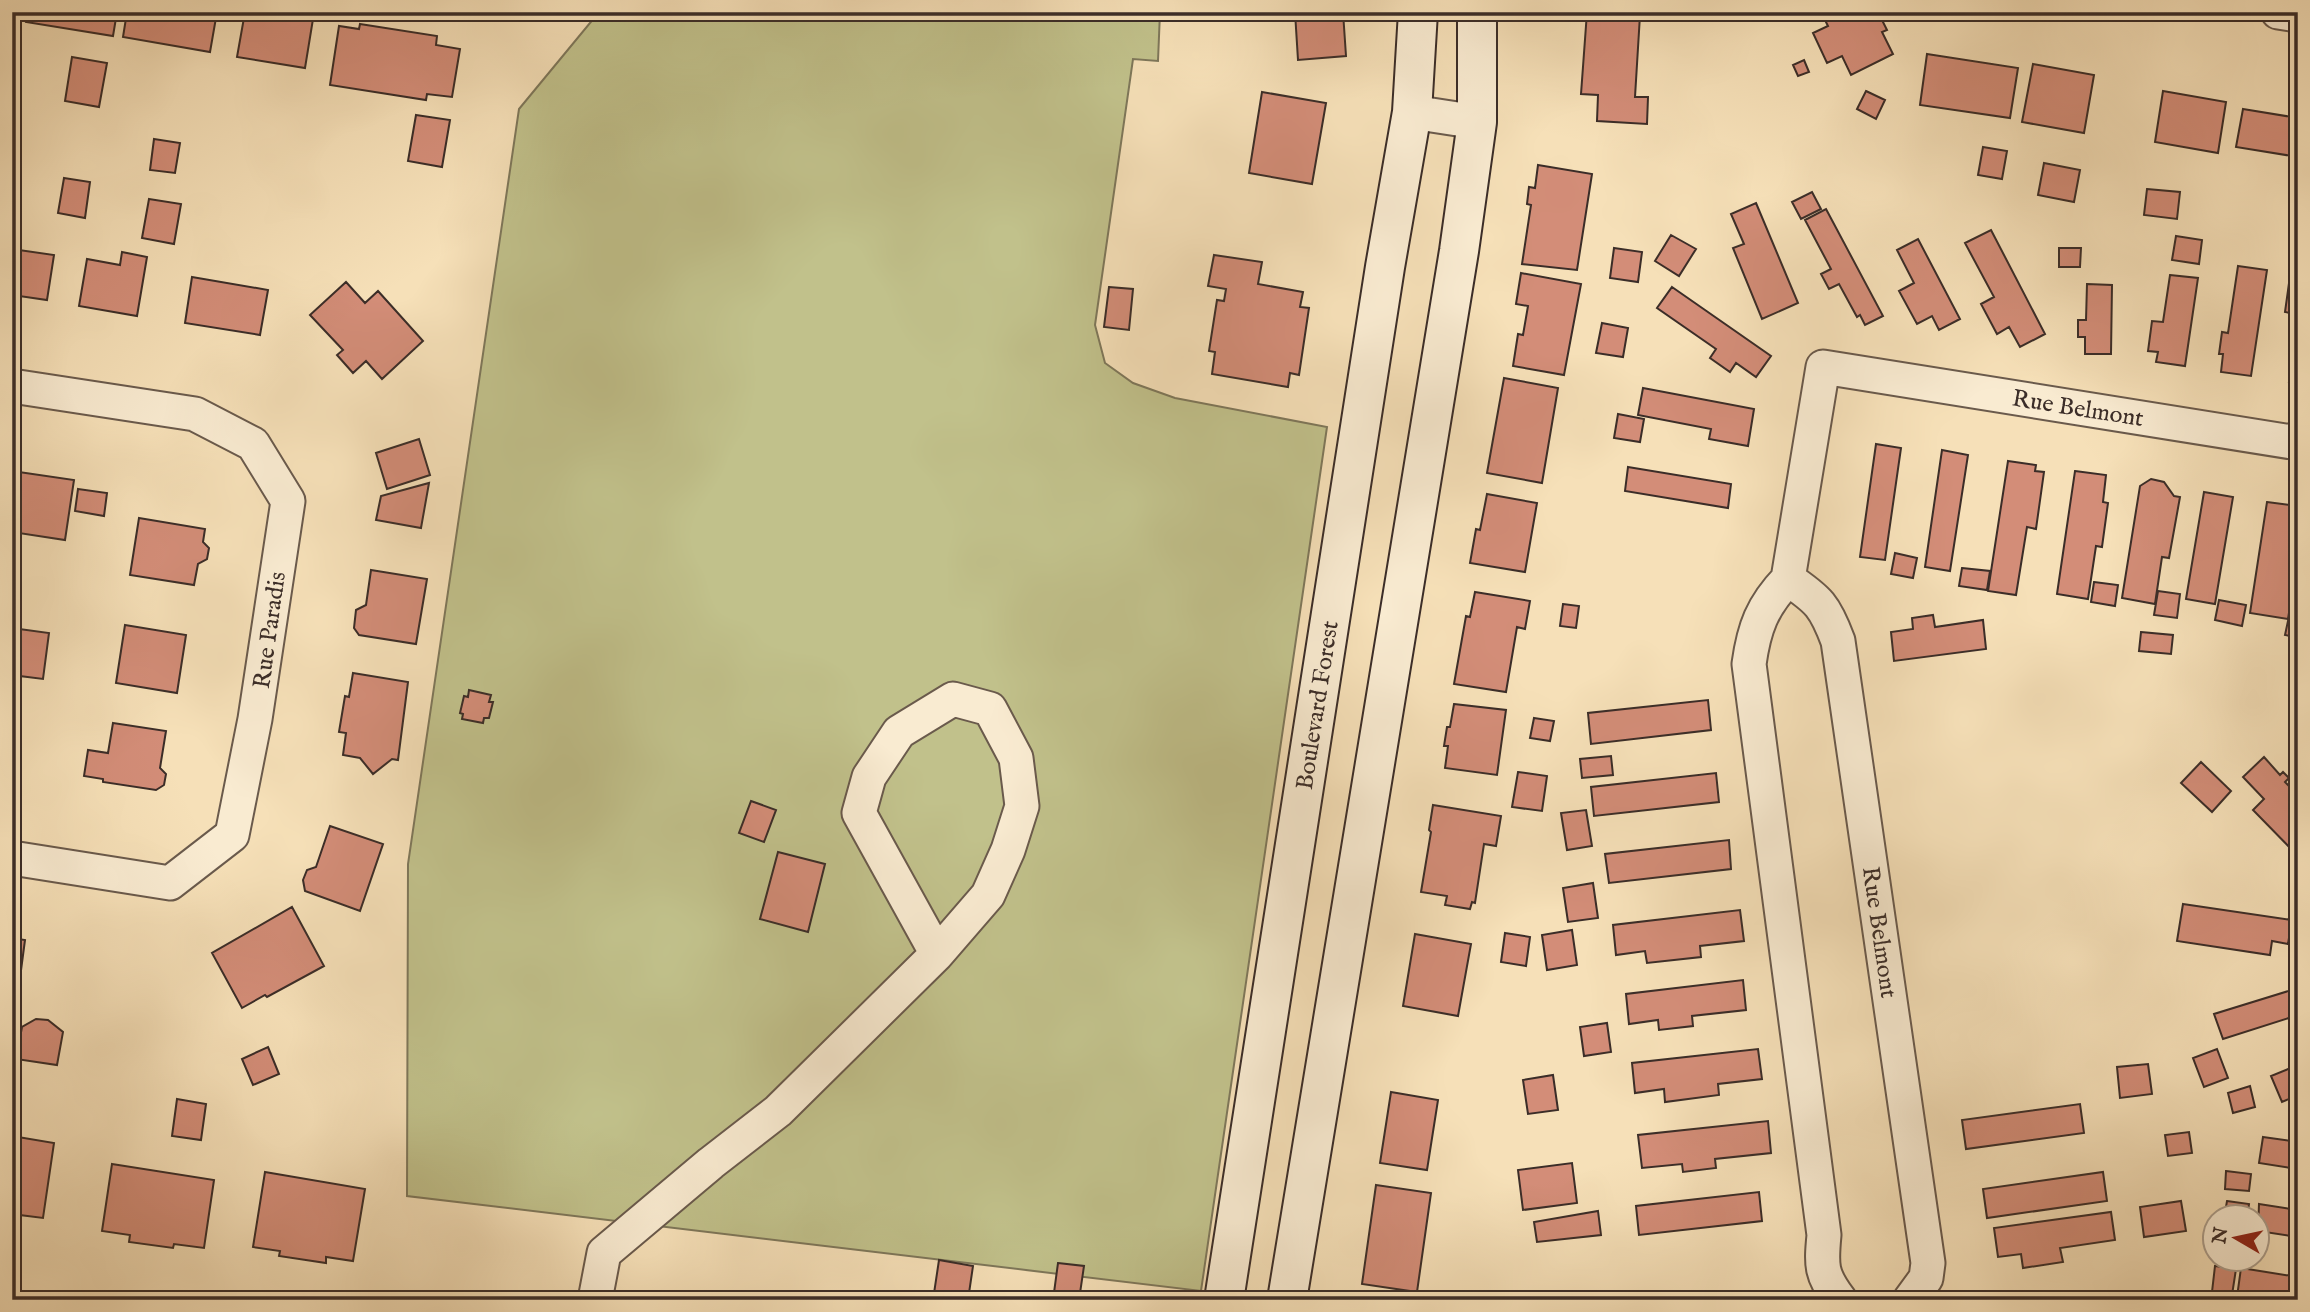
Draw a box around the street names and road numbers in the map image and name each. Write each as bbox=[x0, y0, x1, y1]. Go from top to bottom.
street label: Rue Belmont bbox=[2010, 384, 2146, 435]
street label: Rue Paradis bbox=[247, 570, 294, 691]
street label: Boulevard Forest bbox=[1290, 619, 1347, 792]
street label: Rue Belmont bbox=[1854, 865, 1903, 1000]

